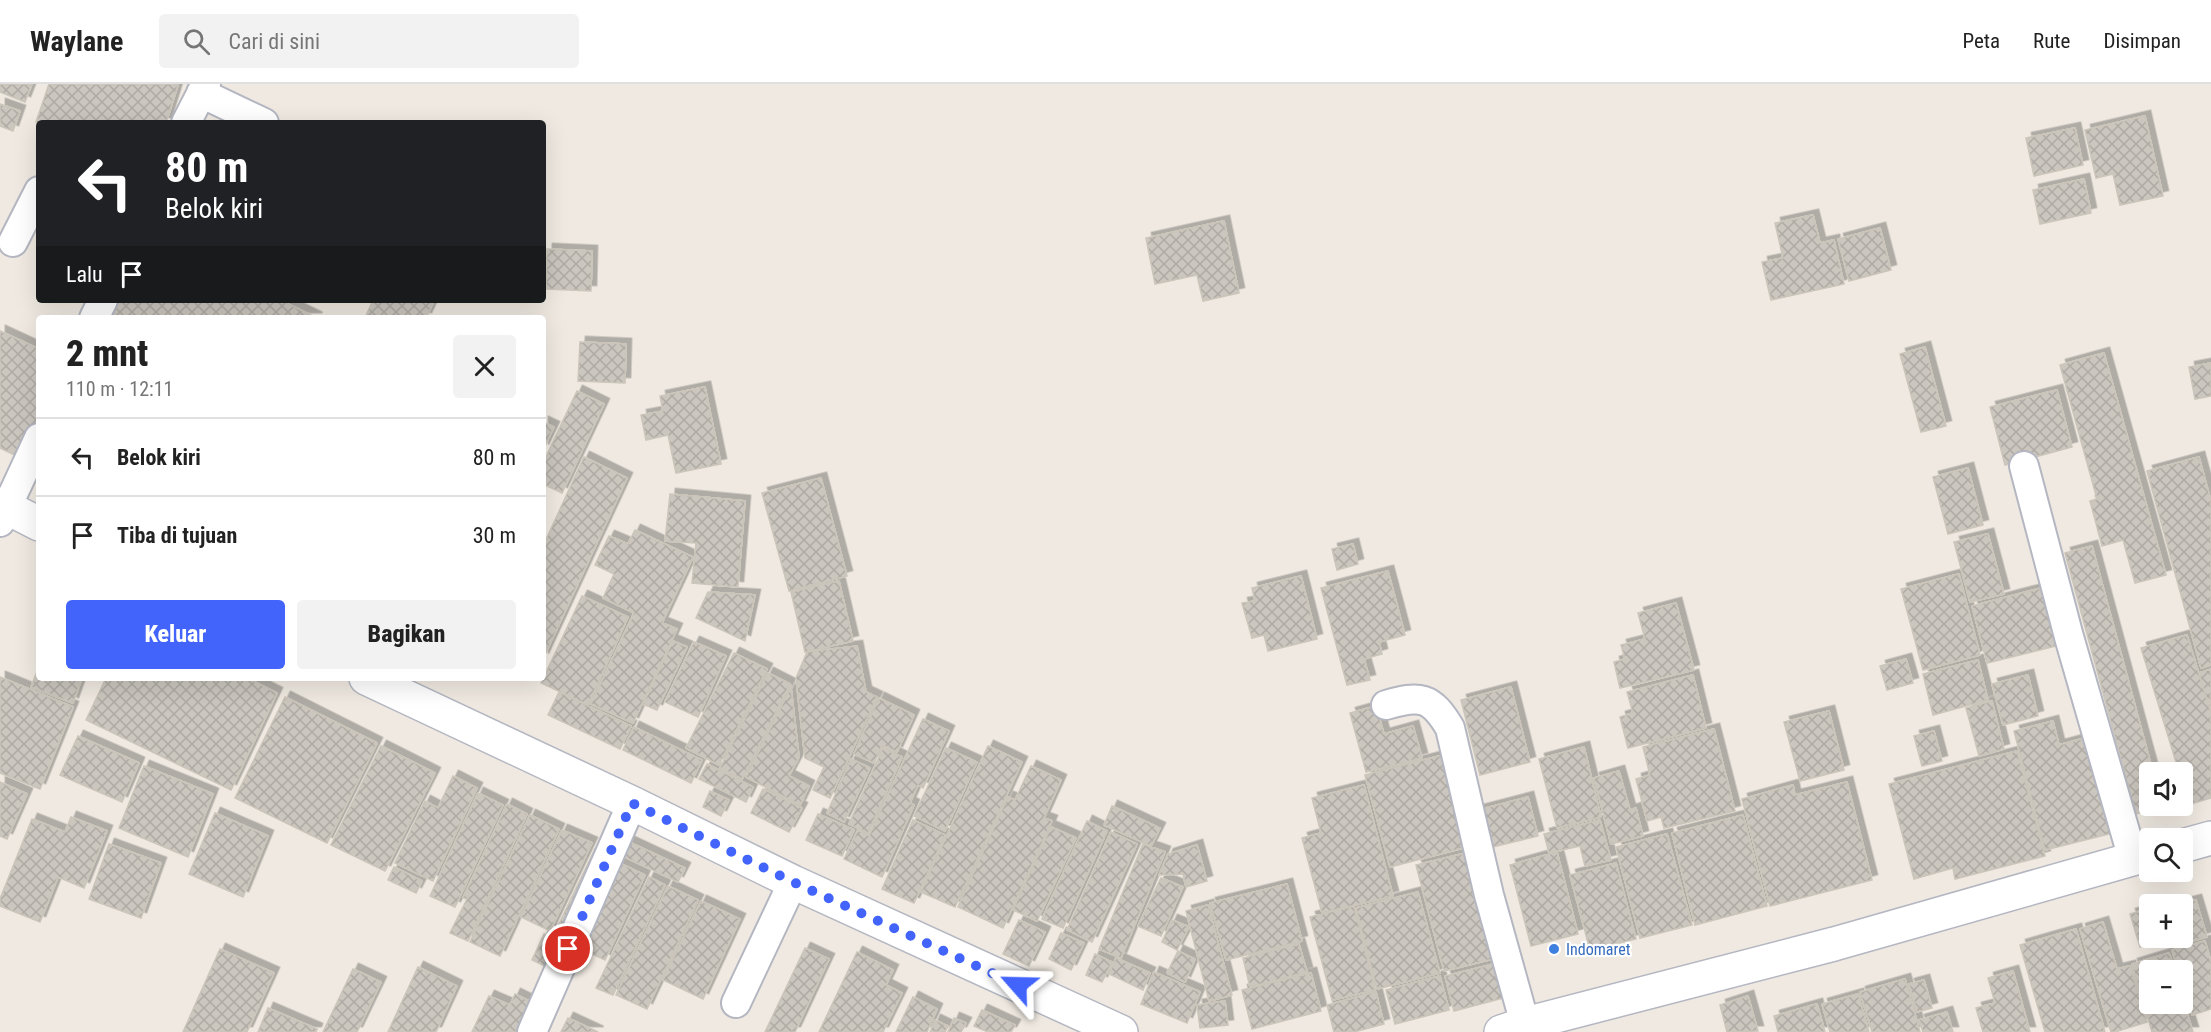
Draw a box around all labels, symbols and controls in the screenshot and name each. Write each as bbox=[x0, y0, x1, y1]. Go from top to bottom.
search box bbox=[159, 14, 579, 68]
text: Waylane bbox=[30, 25, 123, 58]
icon: search bbox=[180, 25, 213, 58]
text: Cari di sini bbox=[228, 29, 320, 54]
text: Peta bbox=[1962, 29, 2000, 53]
text: Rute bbox=[2033, 29, 2070, 53]
text: Disimpan bbox=[2103, 29, 2181, 53]
text: 80 m bbox=[165, 143, 248, 192]
icon: left bbox=[66, 144, 144, 222]
text: Belok kiri bbox=[165, 193, 263, 225]
icon: arrive bbox=[115, 258, 148, 291]
text: Lalu bbox=[66, 262, 103, 287]
text: 2 mnt bbox=[66, 333, 148, 375]
button: close bbox=[453, 335, 516, 398]
text: 110 m · 12:11 bbox=[66, 377, 173, 401]
icon: left bbox=[66, 441, 99, 474]
text: Belok kiri bbox=[117, 445, 201, 470]
text: 80 m bbox=[473, 445, 516, 470]
icon: arrive bbox=[66, 519, 99, 552]
text: Tiba di tujuan bbox=[117, 523, 237, 548]
text: 30 m bbox=[473, 523, 516, 548]
button: Keluar bbox=[66, 600, 285, 669]
button: Bagikan bbox=[297, 600, 516, 669]
map controls bbox=[2139, 762, 2193, 1014]
button: sound bbox=[2139, 762, 2193, 816]
button: search bbox=[2139, 828, 2193, 882]
button: + bbox=[2139, 894, 2193, 948]
pin bbox=[542, 923, 593, 974]
icon: arrive bbox=[551, 932, 584, 965]
place label: Indomaret bbox=[1566, 940, 1631, 959]
marker: Indomaret bbox=[1547, 942, 1561, 956]
position arrow bbox=[986, 953, 1050, 1017]
button: − bbox=[2139, 960, 2193, 1014]

